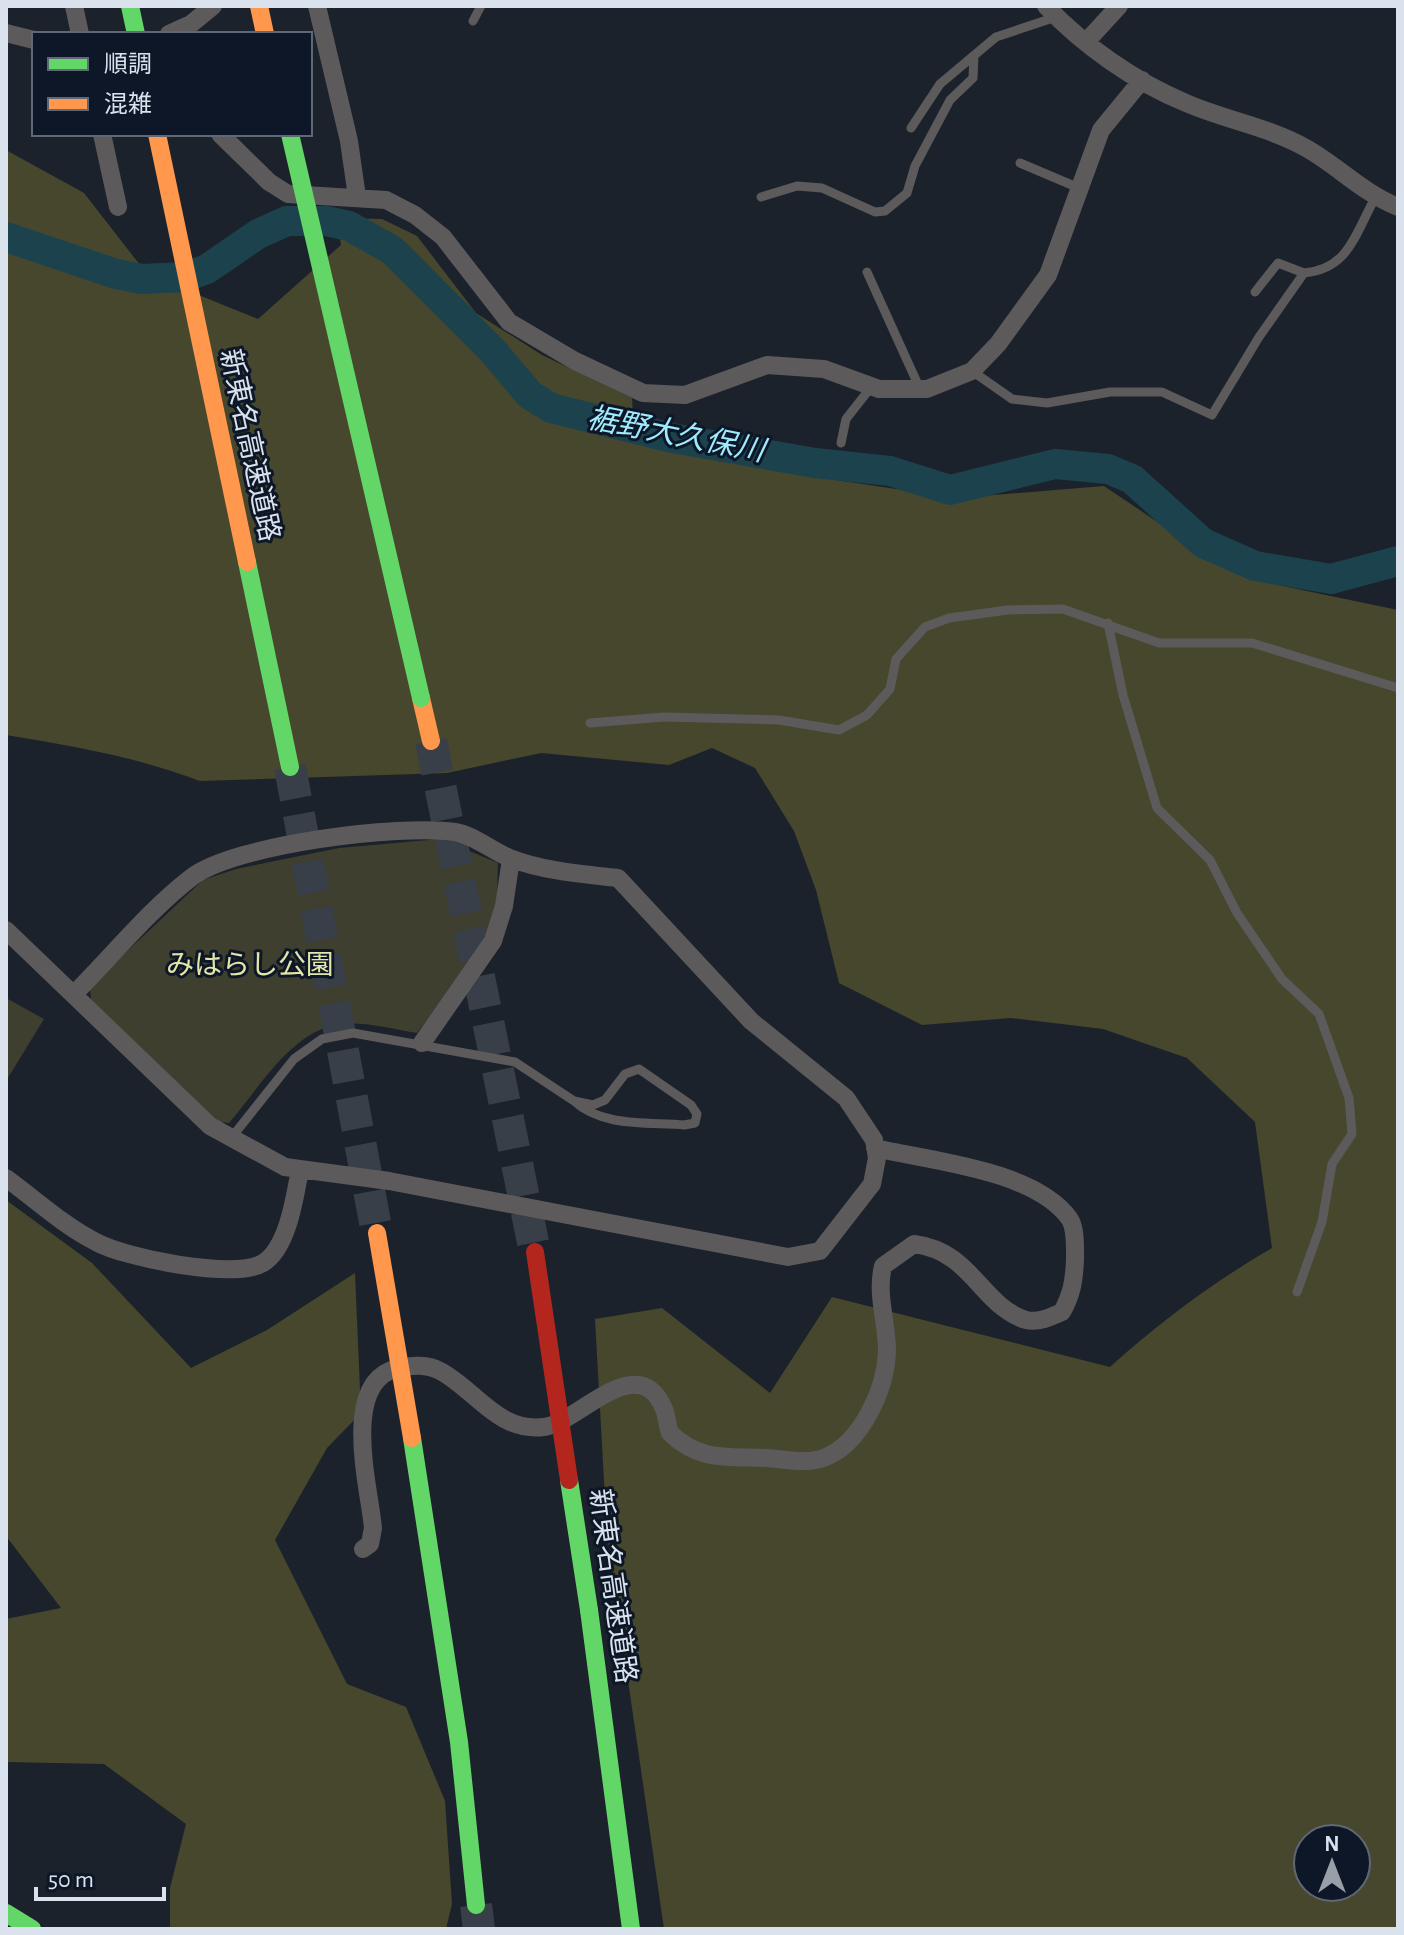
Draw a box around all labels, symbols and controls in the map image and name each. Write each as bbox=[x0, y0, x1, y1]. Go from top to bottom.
legend bbox=[32, 32, 312, 136]
text: 順調 bbox=[104, 52, 152, 77]
text: 混雑 bbox=[104, 91, 152, 117]
street label: 新東名高速道路 bbox=[215, 346, 285, 544]
water label: 裾野大久保川 bbox=[585, 401, 770, 467]
park label: みはらし公園 bbox=[166, 951, 334, 980]
street label: 新東名高速道路 bbox=[585, 1487, 642, 1685]
north arrow bbox=[1292, 1823, 1372, 1903]
text: N bbox=[1324, 1833, 1340, 1855]
scale bar bbox=[36, 1851, 164, 1901]
text: 50 m bbox=[48, 1868, 94, 1892]

